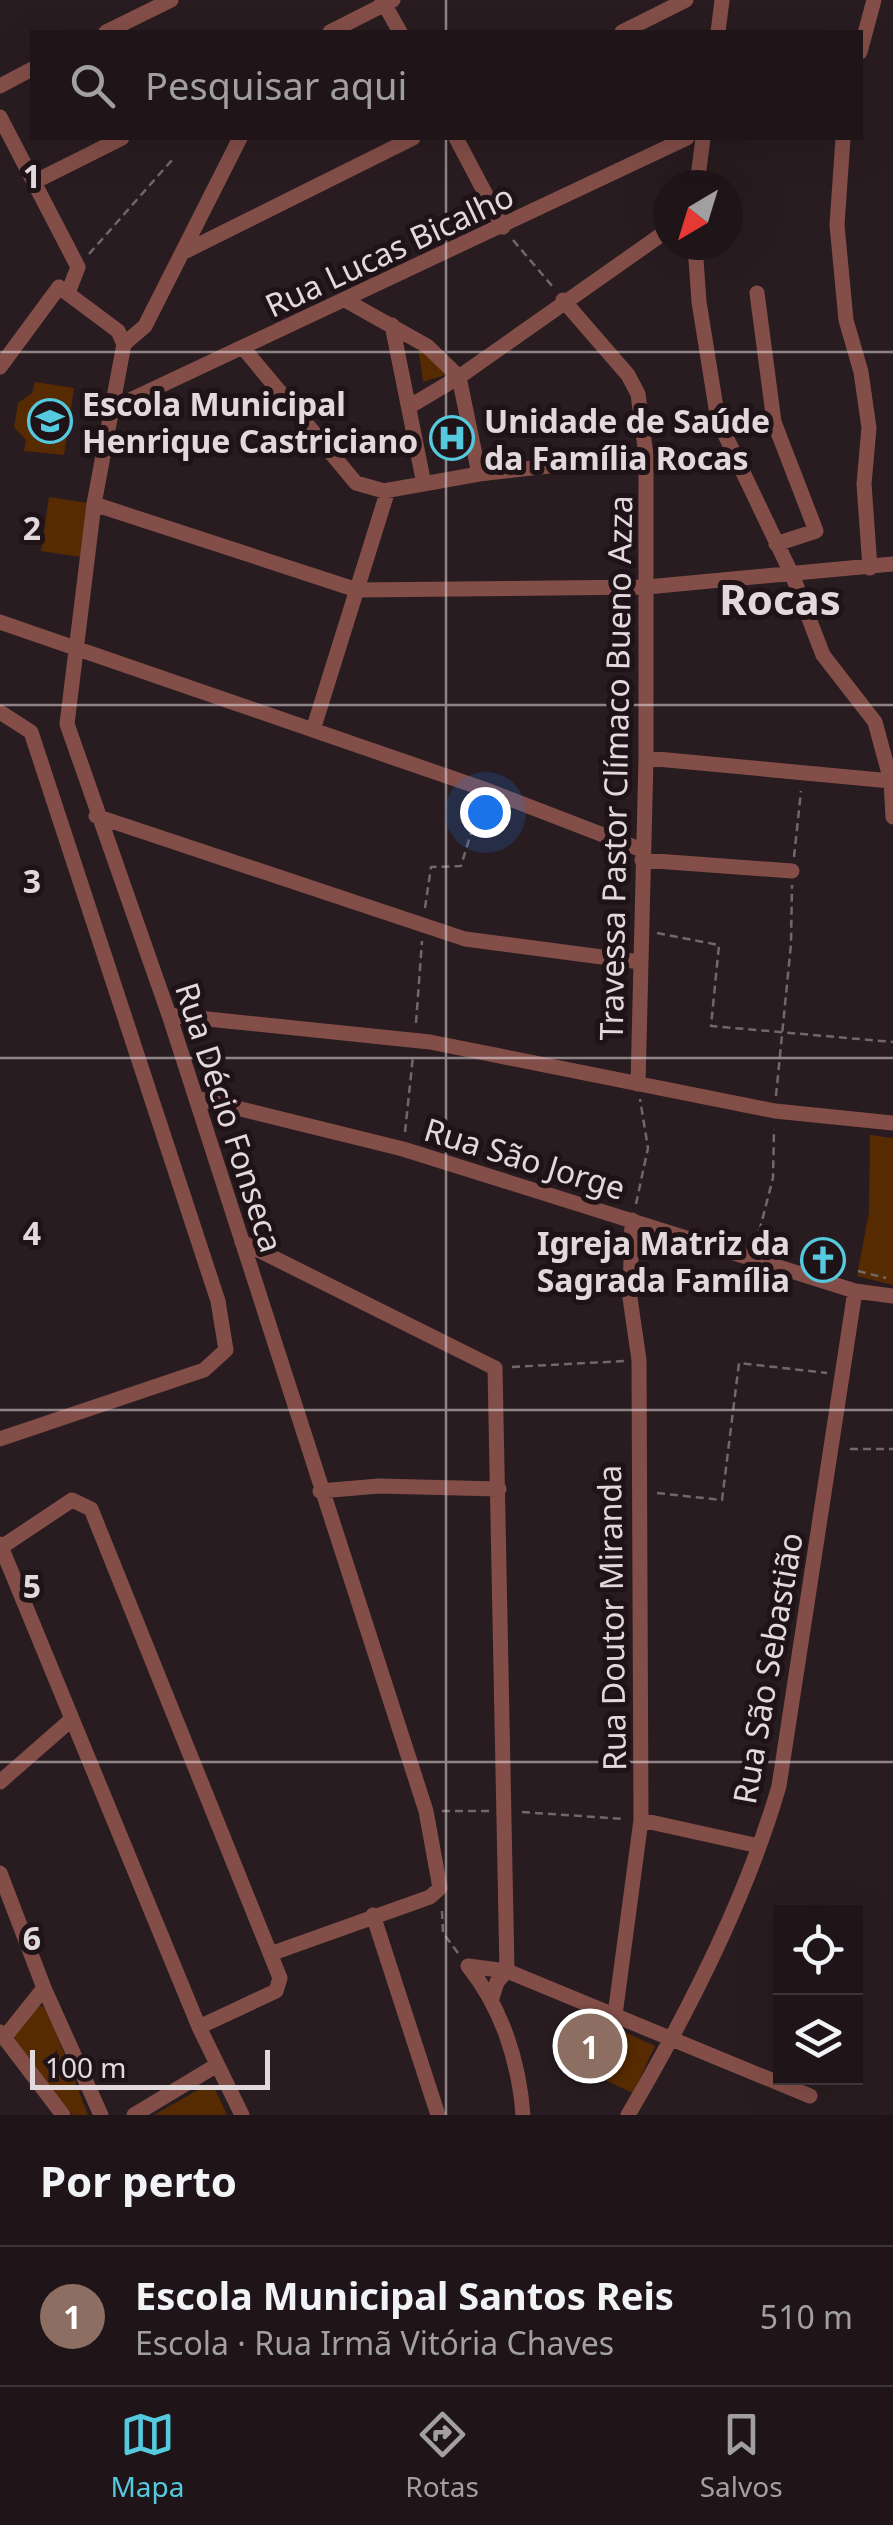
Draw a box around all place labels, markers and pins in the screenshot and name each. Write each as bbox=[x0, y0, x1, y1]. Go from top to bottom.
place label: Escola Municipal Henrique Castriciano bbox=[82, 382, 418, 462]
school or university icon: Escola Municipal Henrique Castriciano bbox=[27, 398, 73, 444]
place label: Unidade de Saúde da Família Rocas bbox=[484, 399, 770, 479]
hospital icon: Unidade de Saúde da Família Rocas bbox=[429, 415, 475, 461]
place label: Igreja Matriz da Sagrada Família bbox=[537, 1221, 790, 1301]
church icon: Igreja Matriz da Sagrada Família bbox=[800, 1237, 846, 1283]
pin: 1 bbox=[558, 2008, 622, 2084]

